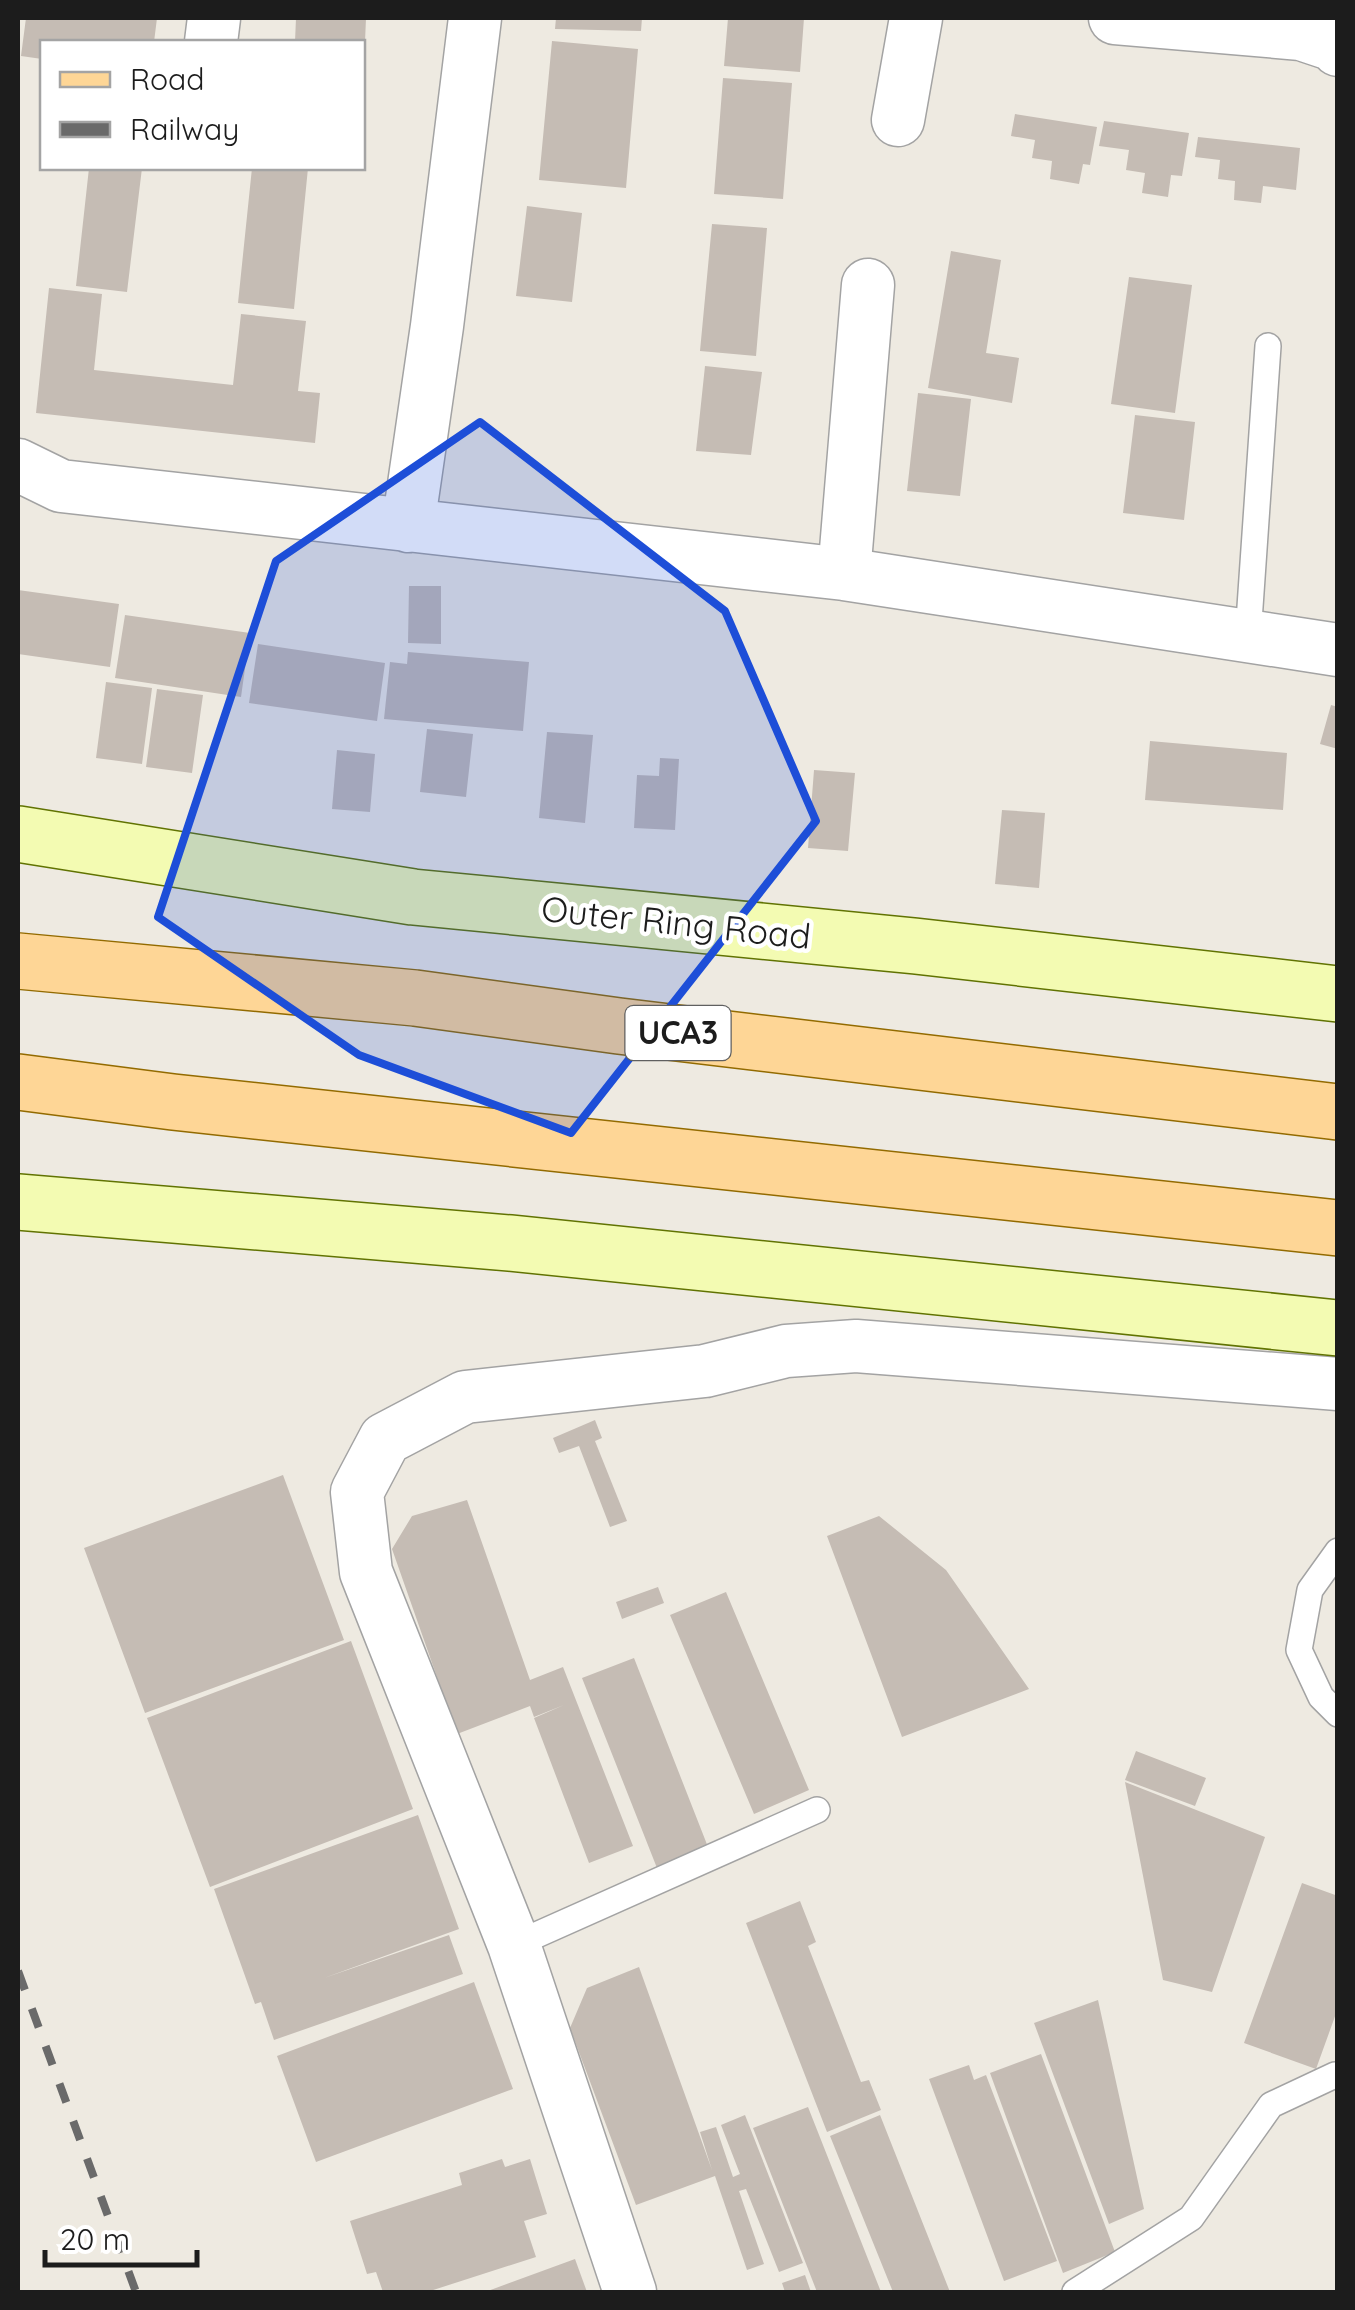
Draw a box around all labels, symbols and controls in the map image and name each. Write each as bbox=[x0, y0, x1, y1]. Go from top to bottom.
legend bbox=[40, 40, 365, 170]
text: Road bbox=[130, 60, 204, 98]
text: Railway bbox=[130, 110, 239, 148]
street label: Outer Ring Road bbox=[539, 886, 813, 958]
road number: UCA3 bbox=[626, 1006, 730, 1060]
scale bar bbox=[45, 2205, 198, 2267]
text: 20 m bbox=[60, 2220, 130, 2258]

